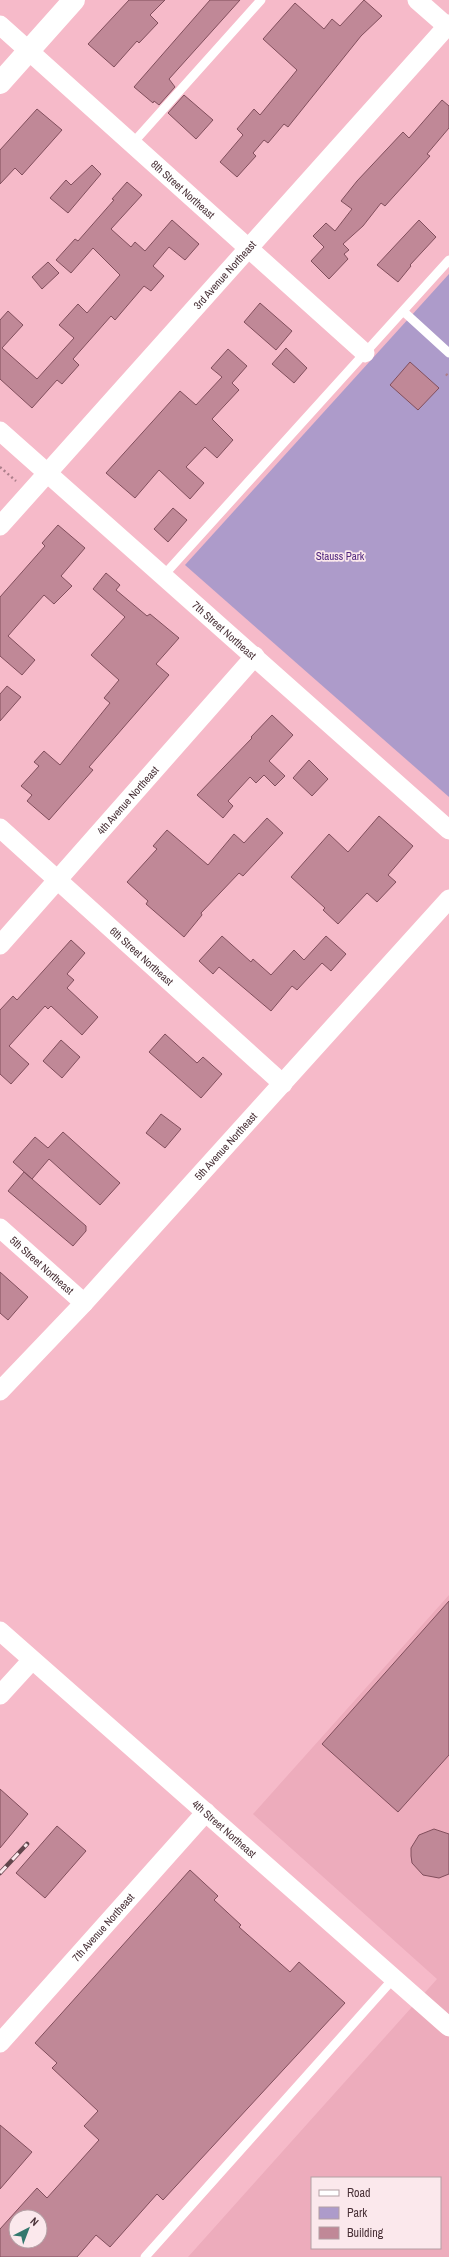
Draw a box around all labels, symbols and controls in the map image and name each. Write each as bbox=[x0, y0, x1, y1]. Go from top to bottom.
street label: 8th Street Northeast bbox=[148, 157, 218, 222]
street label: 3rd Avenue Northeast bbox=[190, 237, 259, 312]
park label: Stauss Park bbox=[316, 549, 365, 563]
street label: 7th Street Northeast bbox=[189, 598, 260, 663]
street label: 4th Avenue Northeast bbox=[94, 763, 162, 837]
street label: 6th Street Northeast bbox=[107, 924, 177, 989]
street label: 5th Avenue Northeast bbox=[191, 1109, 260, 1183]
street label: 5th Street Northeast bbox=[7, 1233, 77, 1298]
street label: 4th Street Northeast bbox=[189, 1797, 260, 1861]
street label: 7th Avenue Northeast bbox=[69, 1890, 138, 1964]
legend bbox=[311, 2177, 441, 2249]
text: Road bbox=[347, 2185, 371, 2201]
text: Park bbox=[347, 2205, 367, 2221]
north arrow bbox=[8, 2209, 48, 2249]
text: N bbox=[28, 2214, 42, 2229]
text: Building bbox=[347, 2225, 384, 2241]

